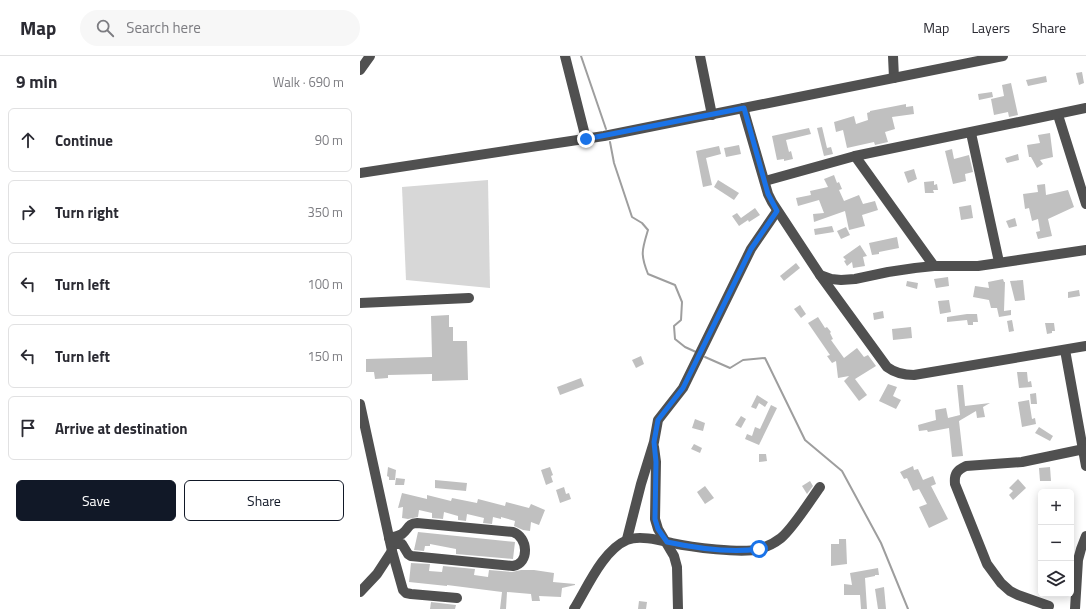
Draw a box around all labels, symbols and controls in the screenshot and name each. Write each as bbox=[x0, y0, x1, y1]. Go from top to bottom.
search box bbox=[80, 10, 360, 46]
text: Map bbox=[20, 13, 56, 42]
text: Search here bbox=[126, 16, 201, 39]
icon: search bbox=[94, 17, 116, 39]
text: Map bbox=[923, 17, 949, 38]
text: Layers bbox=[971, 17, 1010, 38]
text: Share bbox=[1032, 17, 1066, 38]
text: 9 min bbox=[16, 69, 57, 95]
text: Walk · 690 m bbox=[273, 72, 344, 92]
icon: ahead bbox=[17, 129, 39, 151]
text: Continue bbox=[55, 129, 113, 152]
text: 90 m bbox=[315, 130, 343, 150]
route end bbox=[577, 130, 595, 148]
icon: right bbox=[17, 201, 39, 223]
text: Turn right bbox=[55, 201, 119, 224]
text: 350 m bbox=[307, 202, 343, 222]
icon: left bbox=[17, 273, 39, 295]
text: Turn left bbox=[55, 273, 110, 296]
text: 100 m bbox=[307, 274, 343, 294]
icon: left bbox=[17, 345, 39, 367]
text: Turn left bbox=[55, 345, 110, 368]
text: 150 m bbox=[307, 346, 343, 366]
icon: arrive bbox=[17, 417, 39, 439]
text: Arrive at destination bbox=[55, 417, 188, 440]
button: Save bbox=[16, 480, 176, 521]
button: Share bbox=[184, 480, 344, 521]
map controls bbox=[1038, 489, 1074, 597]
button: + bbox=[1038, 489, 1074, 525]
button: − bbox=[1038, 525, 1074, 561]
route start bbox=[750, 540, 768, 558]
button: layers bbox=[1038, 561, 1074, 597]

